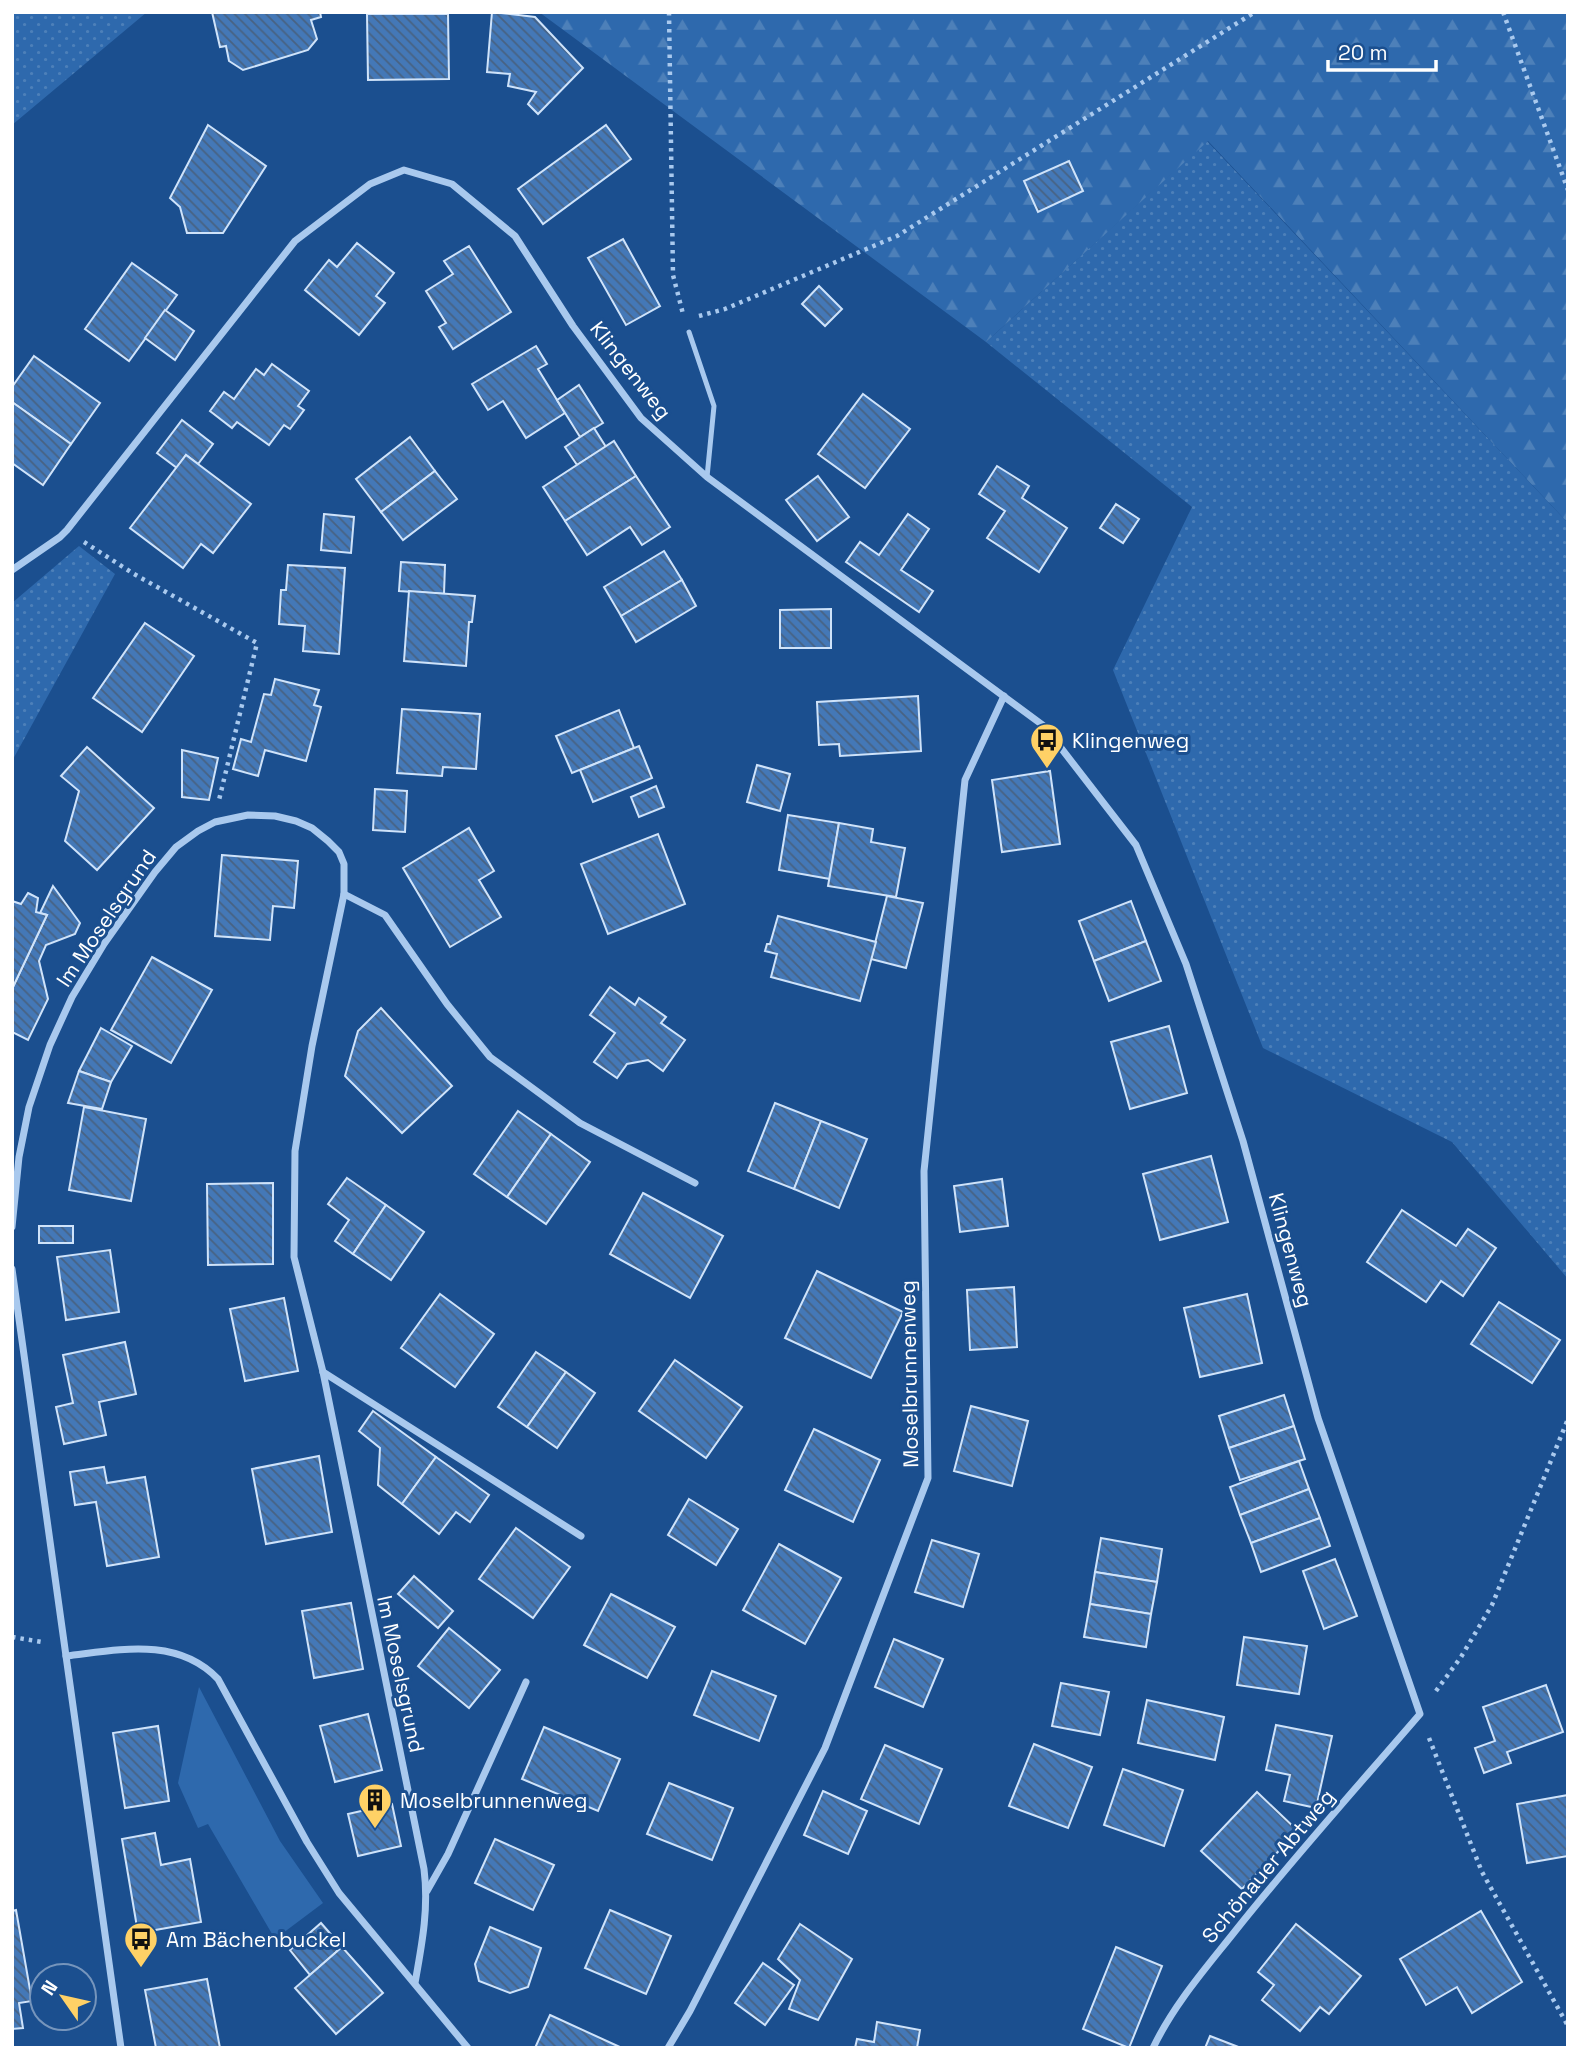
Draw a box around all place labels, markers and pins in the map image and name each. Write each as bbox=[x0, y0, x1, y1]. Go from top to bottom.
bus stop icon: Klingenweg bbox=[1028, 721, 1066, 770]
place label: Klingenweg bbox=[1072, 727, 1189, 754]
building icon: Moselbrunnenweg bbox=[356, 1781, 394, 1830]
place label: Moselbrunnenweg bbox=[400, 1787, 588, 1814]
bus stop icon: Am Bächenbuckel bbox=[122, 1920, 160, 1969]
place label: Am Bächenbuckel bbox=[166, 1926, 346, 1953]

